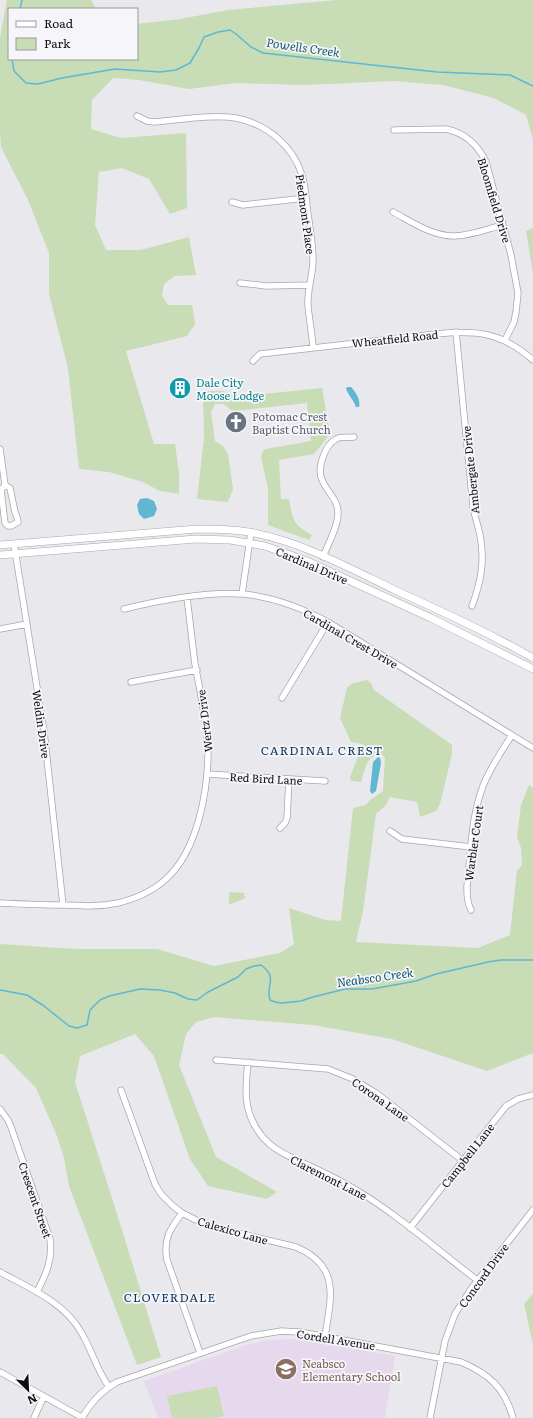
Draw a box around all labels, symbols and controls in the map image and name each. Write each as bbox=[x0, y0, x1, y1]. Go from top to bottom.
legend bbox=[8, 8, 138, 60]
text: Road bbox=[44, 14, 74, 32]
water label: Powells Creek bbox=[265, 33, 341, 61]
text: Park bbox=[44, 34, 71, 52]
street label: Bloomfield Drive bbox=[474, 155, 516, 245]
street label: Piedmont Place bbox=[292, 173, 320, 255]
street label: Wheatfield Road bbox=[351, 325, 439, 350]
place label: Dale City Moose Lodge bbox=[196, 374, 265, 403]
building icon: Dale City Moose Lodge bbox=[167, 375, 193, 401]
place label: Potomac Crest Baptist Church bbox=[252, 408, 331, 437]
church icon: Potomac Crest Baptist Church bbox=[223, 409, 249, 435]
street label: Ambergate Drive bbox=[457, 425, 483, 515]
street label: Cardinal Drive bbox=[273, 543, 351, 587]
street label: Cardinal Crest Drive bbox=[301, 604, 401, 672]
street label: Weldin Drive bbox=[29, 689, 55, 760]
street label: Wertz Drive bbox=[192, 689, 216, 753]
district label: CARDINAL CREST bbox=[261, 741, 383, 759]
street label: Red Bird Lane bbox=[229, 768, 303, 788]
street label: Warbler Court bbox=[460, 803, 486, 882]
water label: Neabsco Creek bbox=[336, 963, 415, 991]
street label: Corona Lane bbox=[349, 1073, 413, 1125]
street label: Campbell Lane bbox=[437, 1119, 497, 1191]
street label: Claremont Lane bbox=[288, 1151, 370, 1203]
street label: Crescent Street bbox=[16, 1160, 57, 1241]
street label: Calexico Lane bbox=[196, 1212, 270, 1248]
street label: Concord Drive bbox=[454, 1239, 512, 1310]
district label: CLOVERDALE bbox=[124, 1288, 216, 1306]
street label: Cordell Avenue bbox=[295, 1325, 377, 1353]
place label: Neabsco Elementary School bbox=[302, 1355, 401, 1384]
school or university icon: Neabsco Elementary School bbox=[273, 1356, 299, 1382]
north arrow bbox=[8, 1370, 48, 1410]
text: N bbox=[25, 1391, 40, 1409]

